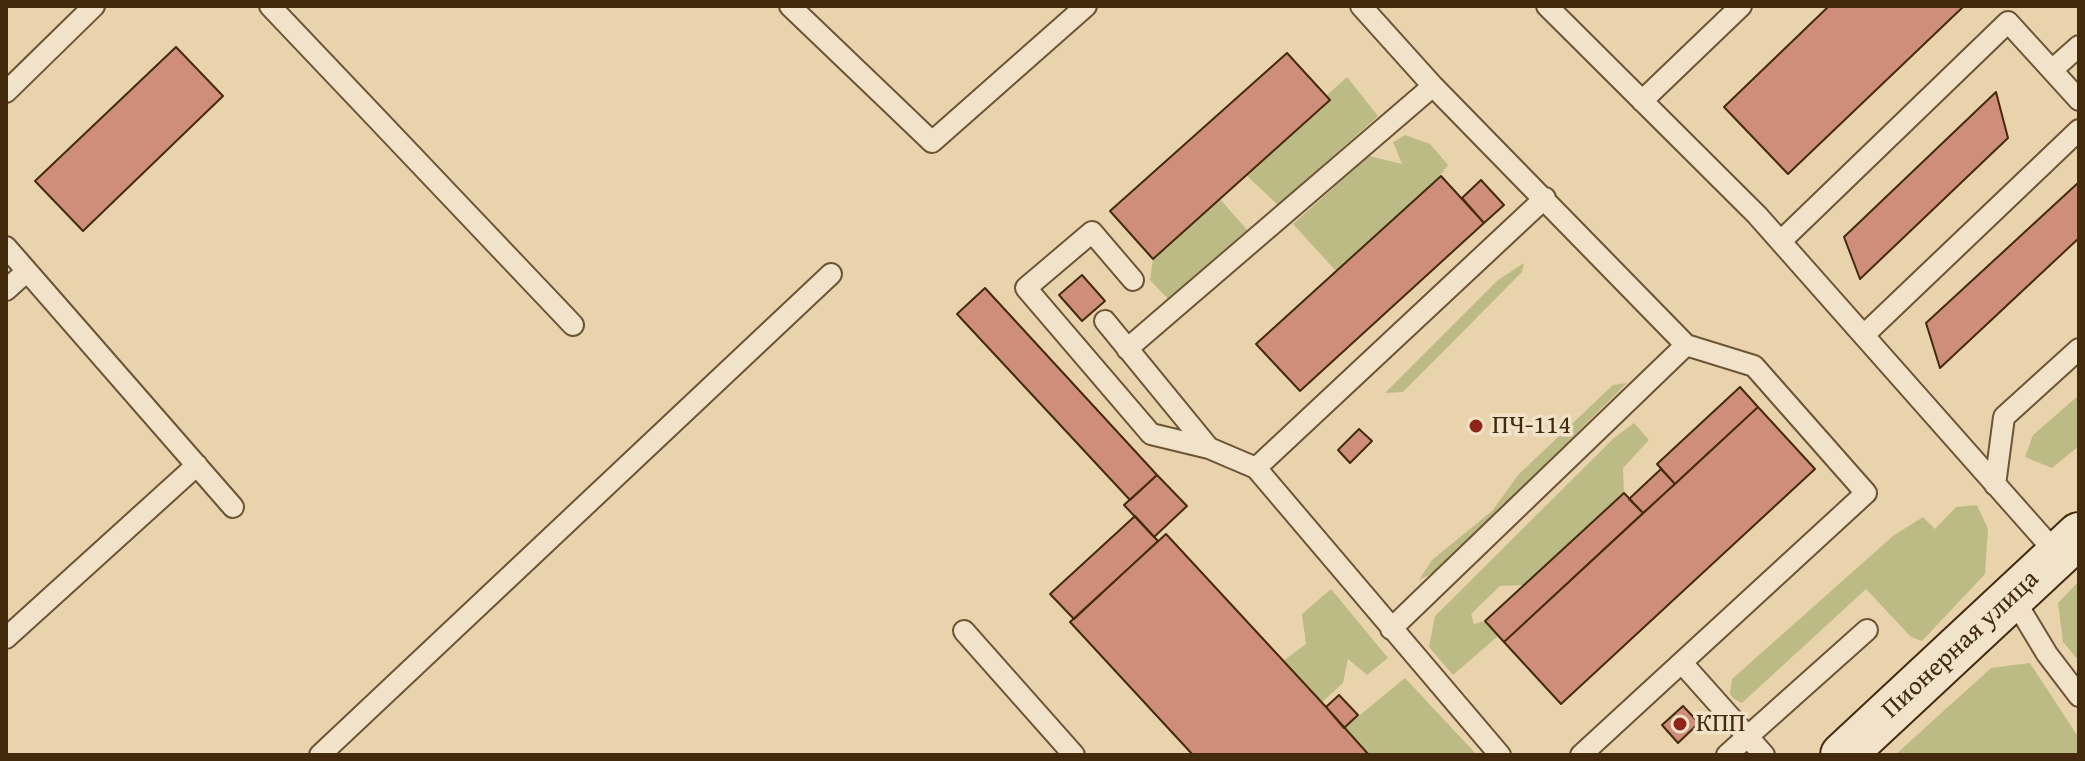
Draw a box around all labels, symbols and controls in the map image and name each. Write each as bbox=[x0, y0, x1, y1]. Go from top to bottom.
place label: ПЧ-114 bbox=[1492, 410, 1571, 442]
marker: ПЧ-114 bbox=[1467, 417, 1485, 435]
street label: Пионерная улица bbox=[1876, 564, 2046, 726]
place label: КПП bbox=[1696, 708, 1745, 740]
marker: КПП bbox=[1671, 715, 1689, 733]

